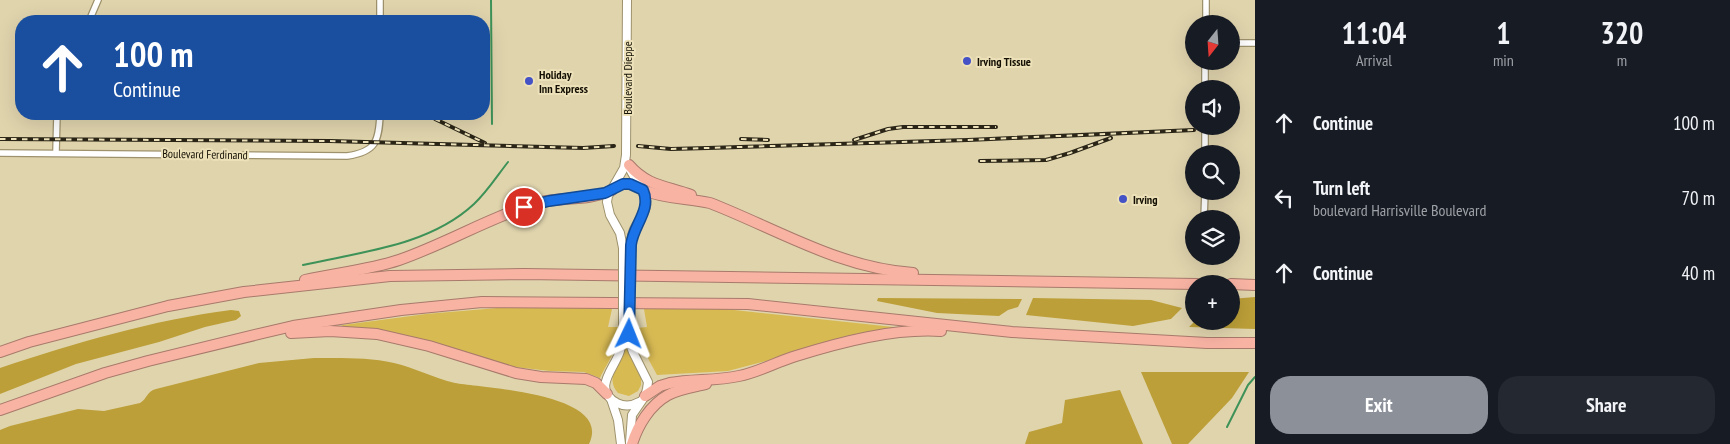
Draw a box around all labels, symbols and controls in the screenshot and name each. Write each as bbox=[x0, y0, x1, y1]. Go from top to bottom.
text: 11:04 bbox=[1342, 13, 1406, 52]
text: 1 bbox=[1496, 13, 1511, 52]
text: 320 bbox=[1600, 13, 1643, 52]
north arrow bbox=[1185, 15, 1240, 70]
map controls bbox=[1185, 15, 1240, 330]
text: 100 m bbox=[113, 31, 194, 77]
icon: ahead bbox=[30, 35, 95, 100]
street label: Boulevard Dieppe bbox=[620, 41, 635, 115]
text: Arrival bbox=[1356, 50, 1392, 70]
text: min bbox=[1493, 50, 1514, 70]
text: m bbox=[1617, 50, 1627, 70]
place label: Irving Tissue bbox=[977, 54, 1031, 69]
marker: Irving Tissue bbox=[961, 55, 973, 67]
place label: Holiday Inn Express bbox=[539, 67, 588, 96]
text: Continue bbox=[113, 75, 181, 103]
marker: Holiday Inn Express bbox=[523, 75, 535, 87]
button: sound bbox=[1185, 80, 1240, 135]
icon: ahead bbox=[1270, 109, 1298, 137]
text: Continue bbox=[1313, 111, 1373, 135]
text: 100 m bbox=[1673, 111, 1715, 135]
button: search bbox=[1185, 145, 1240, 200]
street label: Boulevard Ferdinand bbox=[162, 146, 248, 162]
text: Turn left bbox=[1313, 176, 1370, 200]
icon: left bbox=[1270, 184, 1298, 212]
pin bbox=[503, 186, 545, 228]
text: 70 m bbox=[1682, 186, 1715, 210]
place label: Irving bbox=[1133, 192, 1158, 207]
icon: arrive bbox=[510, 193, 538, 221]
marker: Irving bbox=[1117, 193, 1129, 205]
text: boulevard Harrisville Boulevard bbox=[1313, 200, 1486, 220]
button: layers bbox=[1185, 210, 1240, 265]
icon: ahead bbox=[1270, 259, 1298, 287]
text: Continue bbox=[1313, 261, 1373, 285]
text: 40 m bbox=[1682, 261, 1715, 285]
button: + bbox=[1185, 275, 1240, 330]
position arrow bbox=[602, 307, 654, 359]
button: Exit bbox=[1270, 376, 1488, 434]
button: Share bbox=[1498, 376, 1715, 434]

